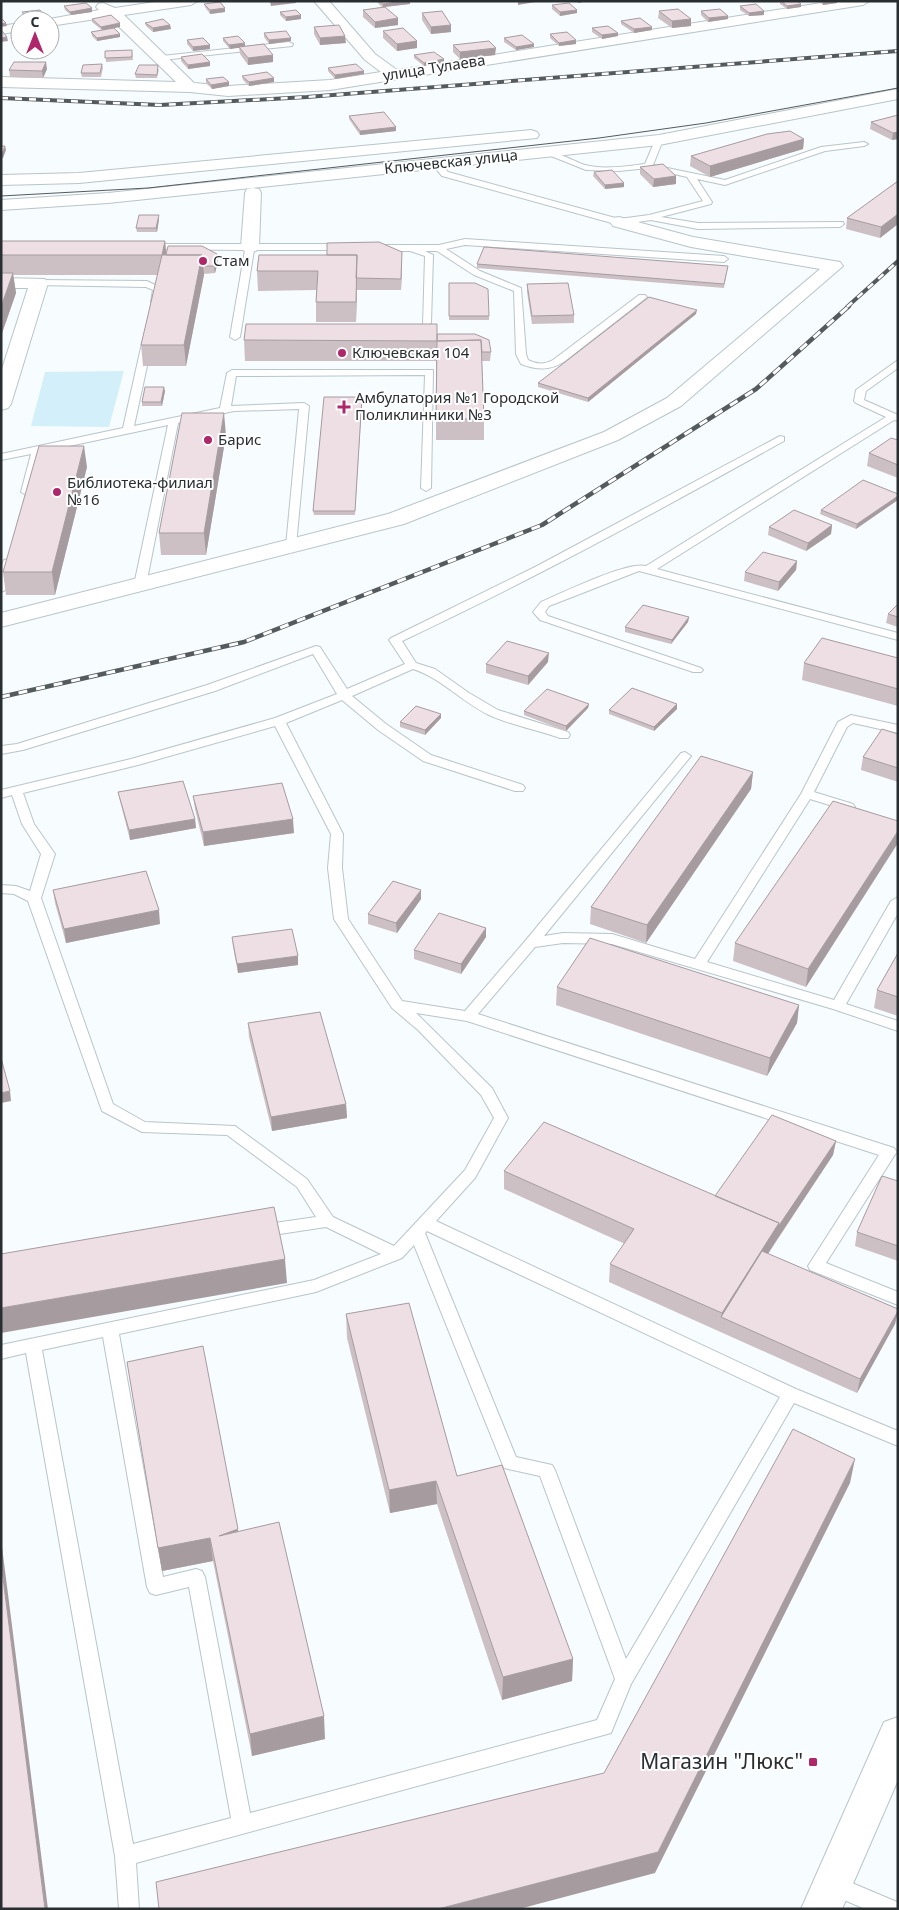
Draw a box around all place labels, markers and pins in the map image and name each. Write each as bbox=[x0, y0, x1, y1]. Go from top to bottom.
place label: Стам bbox=[213, 250, 249, 270]
marker: Стам bbox=[197, 255, 209, 267]
place label: Ключевская 104 bbox=[352, 342, 470, 362]
marker: Ключевская 104 bbox=[336, 347, 348, 359]
place label: Амбулатория №1 Городской Поликлинники №3 bbox=[355, 387, 559, 424]
marker: Амбулатория №1 Городской Поликлинники №3 bbox=[337, 400, 351, 414]
place label: Барис bbox=[218, 429, 261, 449]
marker: Барис bbox=[202, 434, 214, 446]
place label: Библиотека-филиал №16 bbox=[67, 472, 213, 509]
marker: Библиотека-филиал №16 bbox=[51, 486, 63, 498]
place label: Магазин "Люкс" bbox=[640, 1747, 803, 1775]
marker: Магазин "Люкс" bbox=[807, 1756, 819, 1768]

